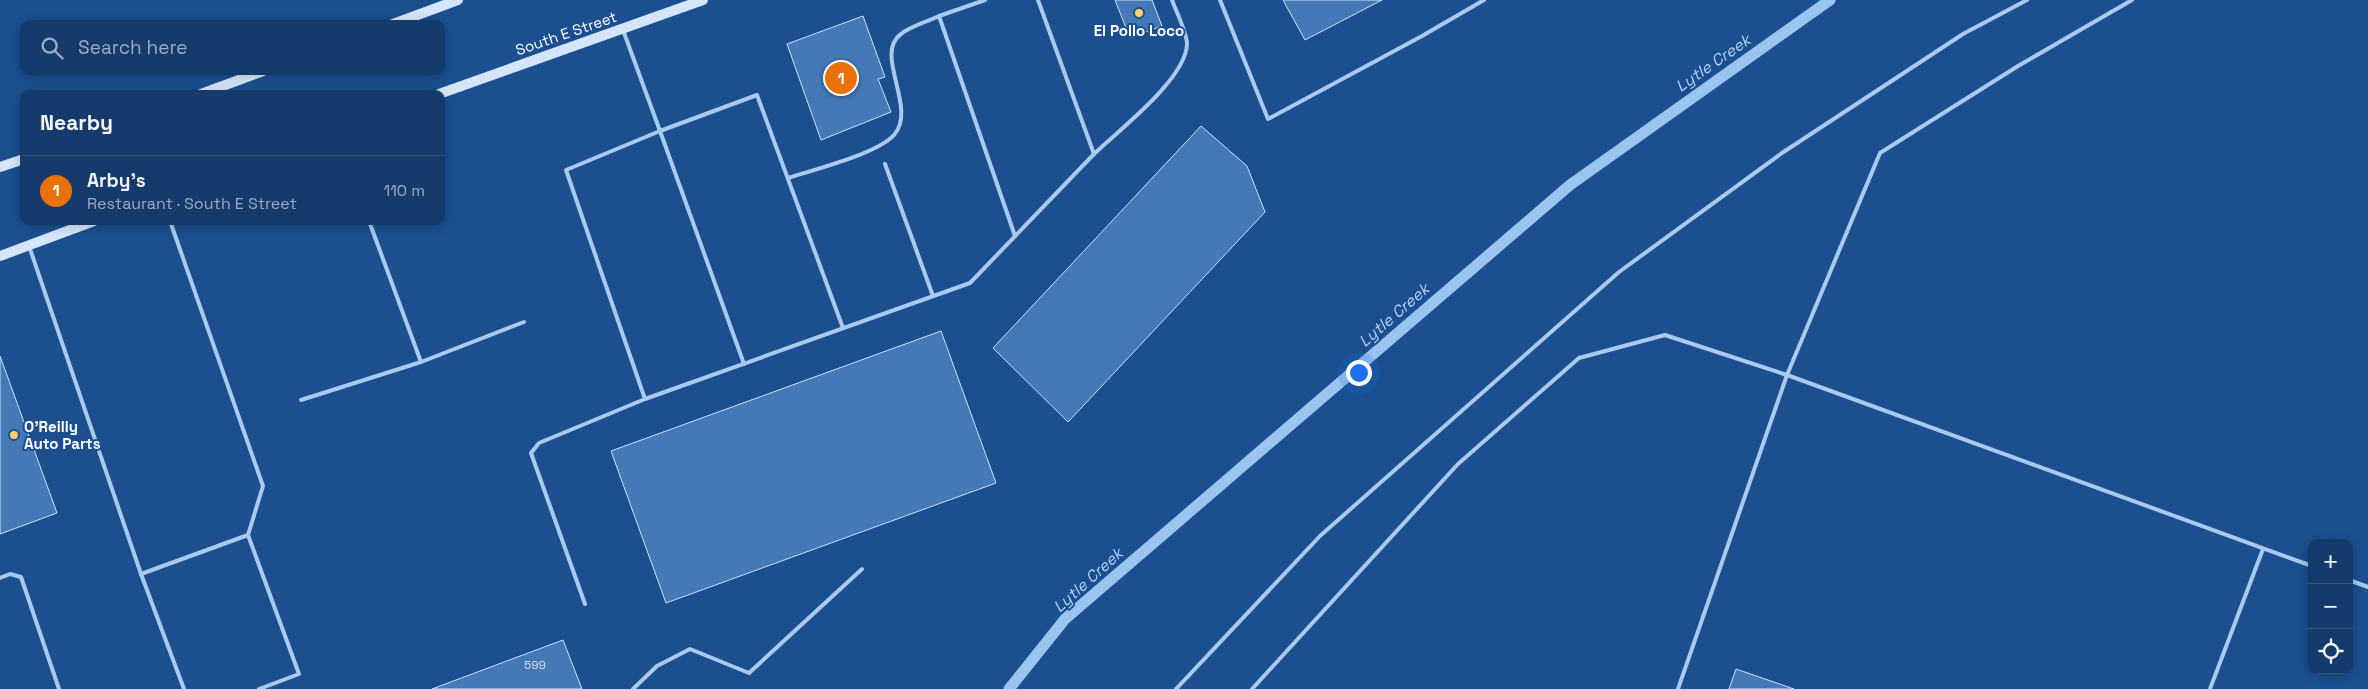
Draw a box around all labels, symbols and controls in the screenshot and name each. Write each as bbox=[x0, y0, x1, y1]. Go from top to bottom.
street label: South E Street bbox=[513, 7, 619, 59]
marker: El Pollo Loco bbox=[1133, 7, 1145, 19]
search box bbox=[20, 20, 445, 75]
place label: El Pollo Loco bbox=[1094, 21, 1184, 40]
water label: Lytle Creek bbox=[1671, 28, 1757, 97]
icon: search bbox=[38, 34, 66, 62]
text: Search here bbox=[78, 35, 188, 60]
pin: 1 bbox=[825, 59, 857, 97]
text: Nearby bbox=[40, 109, 113, 136]
text: Arby's bbox=[87, 168, 146, 193]
text: 1 bbox=[52, 180, 60, 201]
text: 110 m bbox=[383, 180, 425, 201]
text: Restaurant · South E Street bbox=[87, 193, 297, 214]
water label: Lytle Creek bbox=[1354, 277, 1435, 351]
your location bbox=[1346, 360, 1372, 386]
place label: O'Reilly Auto Parts bbox=[24, 417, 101, 453]
marker: O'Reilly Auto Parts bbox=[8, 429, 20, 441]
map controls bbox=[2308, 539, 2353, 674]
button: + bbox=[2308, 539, 2353, 584]
water label: Lytle Creek bbox=[1049, 542, 1129, 617]
button: − bbox=[2308, 584, 2353, 629]
button: locate bbox=[2308, 629, 2353, 674]
house number: 599 bbox=[524, 657, 546, 673]

